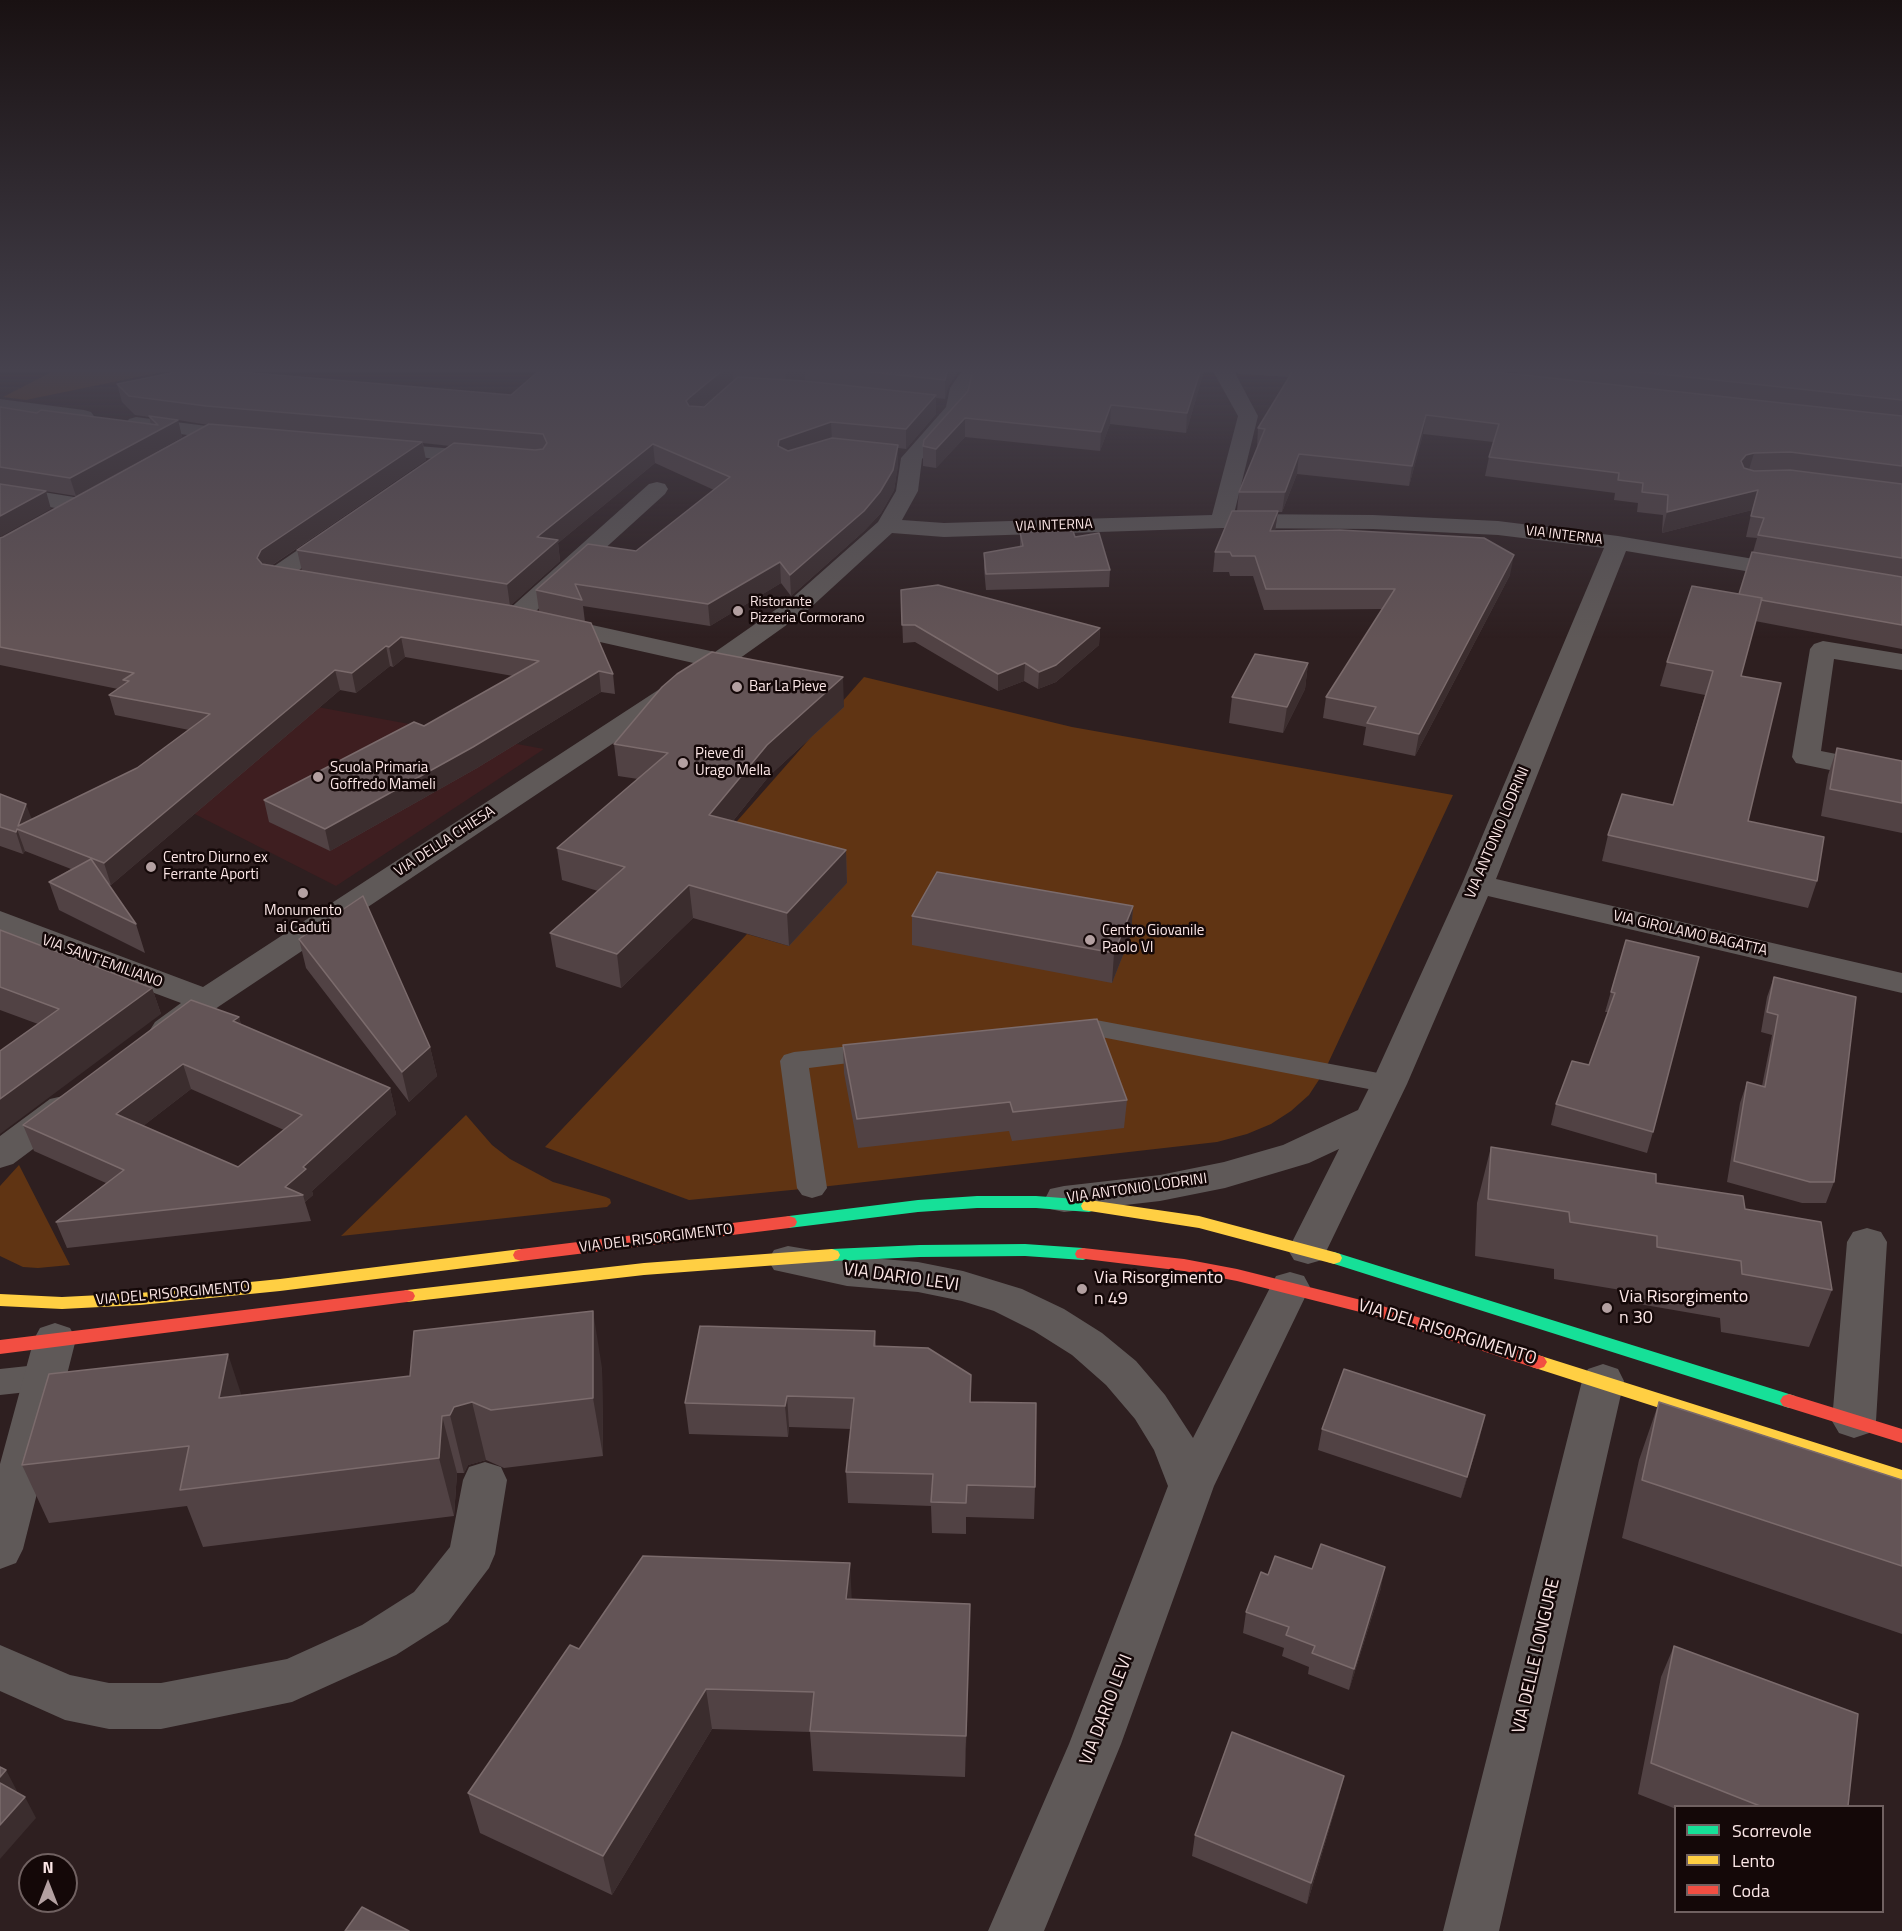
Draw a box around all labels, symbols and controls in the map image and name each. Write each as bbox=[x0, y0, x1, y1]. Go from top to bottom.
street label: VIA INTERNA bbox=[1015, 516, 1093, 536]
street label: VIA INTERNA bbox=[1525, 523, 1603, 549]
place label: Ristorante Pizzeria Cormorano bbox=[750, 595, 865, 628]
marker: Ristorante Pizzeria Cormorano bbox=[731, 604, 745, 618]
place label: Bar La Pieve bbox=[749, 678, 827, 696]
marker: Bar La Pieve bbox=[730, 680, 744, 694]
place label: Pieve di Urago Mella bbox=[695, 745, 771, 780]
marker: Pieve di Urago Mella bbox=[676, 756, 690, 770]
place label: Scuola Primaria Goffredo Mameli bbox=[330, 759, 436, 794]
street label: VIA ANTONIO LODRINI bbox=[1462, 764, 1534, 902]
marker: Scuola Primaria Goffredo Mameli bbox=[311, 770, 325, 784]
street label: VIA DELLA CHIESA bbox=[391, 803, 499, 881]
place label: Centro Diurno ex Ferrante Aporti bbox=[163, 849, 268, 884]
marker: Centro Diurno ex Ferrante Aporti bbox=[144, 860, 158, 874]
marker: Monumento ai Caduti bbox=[296, 886, 310, 900]
place label: Monumento ai Caduti bbox=[264, 902, 342, 937]
street label: VIA GIROLAMO BAGATTA bbox=[1611, 907, 1769, 961]
place label: Centro Giovanile Paolo VI bbox=[1102, 922, 1204, 957]
street label: VIA SANT'EMILIANO bbox=[39, 932, 165, 992]
marker: Centro Giovanile Paolo VI bbox=[1083, 933, 1097, 947]
street label: VIA ANTONIO LODRINI bbox=[1066, 1170, 1208, 1208]
street label: VIA DEL RISORGIMENTO bbox=[578, 1221, 734, 1257]
street label: VIA DARIO LEVI bbox=[842, 1259, 960, 1297]
place label: Via Risorgimento n 49 bbox=[1094, 1268, 1223, 1310]
street label: VIA DEL RISORGIMENTO bbox=[95, 1278, 251, 1310]
marker: Via Risorgimento n 49 bbox=[1075, 1282, 1089, 1296]
place label: Via Risorgimento n 30 bbox=[1619, 1287, 1748, 1330]
street label: VIA DEL RISORGIMENTO bbox=[1355, 1296, 1539, 1370]
marker: Via Risorgimento n 30 bbox=[1600, 1301, 1614, 1315]
street label: VIA DELLE LONGURE bbox=[1509, 1576, 1565, 1736]
street label: VIA DARIO LEVI bbox=[1076, 1652, 1138, 1768]
legend bbox=[1674, 1805, 1884, 1913]
text: Scorrevole bbox=[1732, 1817, 1811, 1844]
text: Lento bbox=[1732, 1847, 1775, 1874]
north arrow bbox=[18, 1853, 78, 1913]
text: N bbox=[42, 1855, 54, 1879]
text: Coda bbox=[1732, 1877, 1770, 1904]

